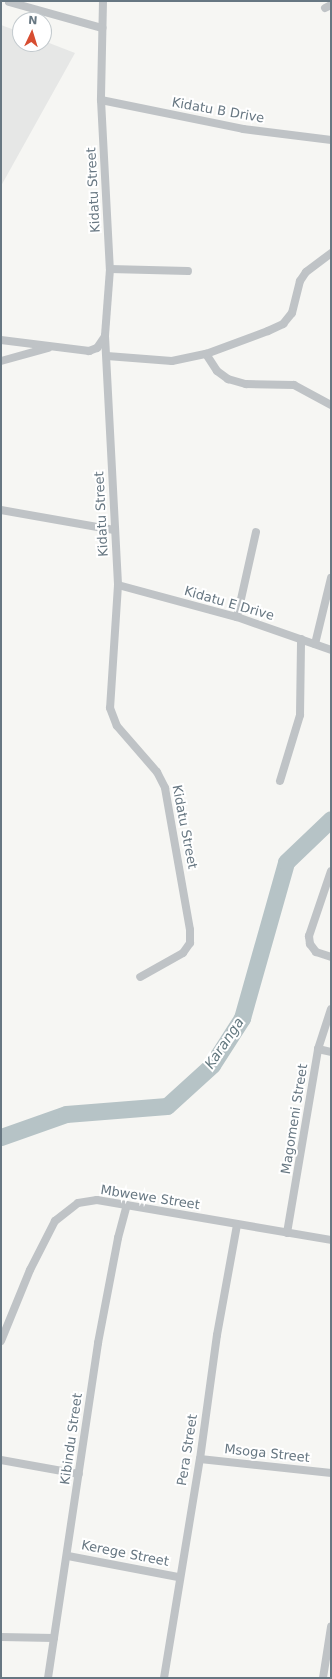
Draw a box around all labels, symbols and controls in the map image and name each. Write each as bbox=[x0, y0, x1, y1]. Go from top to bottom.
north arrow bbox=[12, 12, 52, 52]
text: N bbox=[28, 14, 38, 27]
street label: Kidatu B Drive bbox=[171, 95, 265, 127]
street label: Kidatu Street bbox=[84, 147, 104, 233]
street label: Kidatu Street bbox=[92, 471, 112, 557]
street label: Kidatu E Drive bbox=[182, 584, 276, 624]
street label: Kidatu Street bbox=[168, 784, 200, 870]
water label: Karanga bbox=[201, 1014, 247, 1072]
street label: Magomeni Street bbox=[279, 1063, 311, 1175]
street label: Mbwewe Street bbox=[99, 1182, 201, 1214]
street label: Kibindu Street bbox=[58, 1392, 86, 1486]
street label: Pera Street bbox=[175, 1413, 201, 1487]
street label: Msoga Street bbox=[224, 1442, 310, 1466]
street label: Kerege Street bbox=[80, 1538, 170, 1570]

